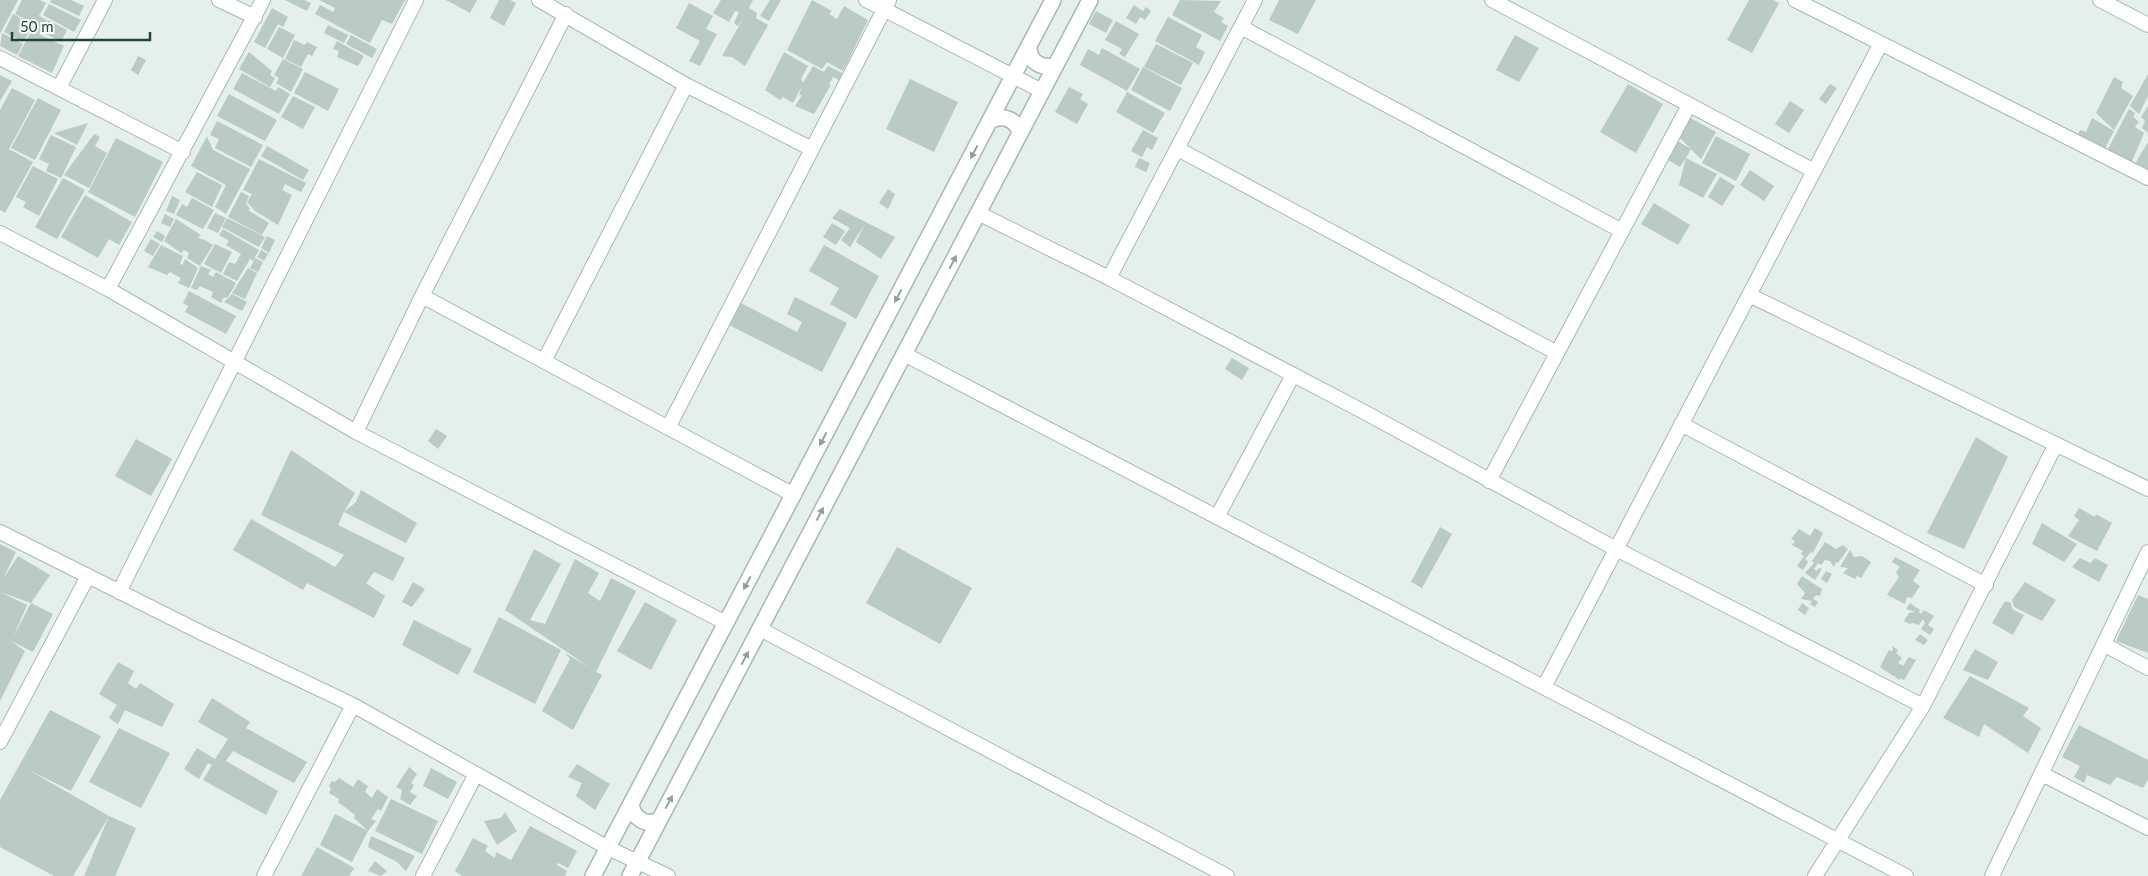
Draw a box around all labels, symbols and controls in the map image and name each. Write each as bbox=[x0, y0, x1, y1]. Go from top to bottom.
scale bar bbox=[12, 10, 150, 42]
text: 50 m bbox=[20, 17, 54, 35]
one-way arrow bbox=[970, 145, 978, 159]
one-way arrow bbox=[949, 255, 957, 269]
one-way arrow bbox=[894, 289, 903, 302]
one-way arrow bbox=[819, 432, 827, 447]
one-way arrow bbox=[816, 507, 824, 521]
one-way arrow bbox=[743, 576, 751, 590]
one-way arrow bbox=[741, 651, 749, 665]
one-way arrow bbox=[665, 795, 673, 809]

